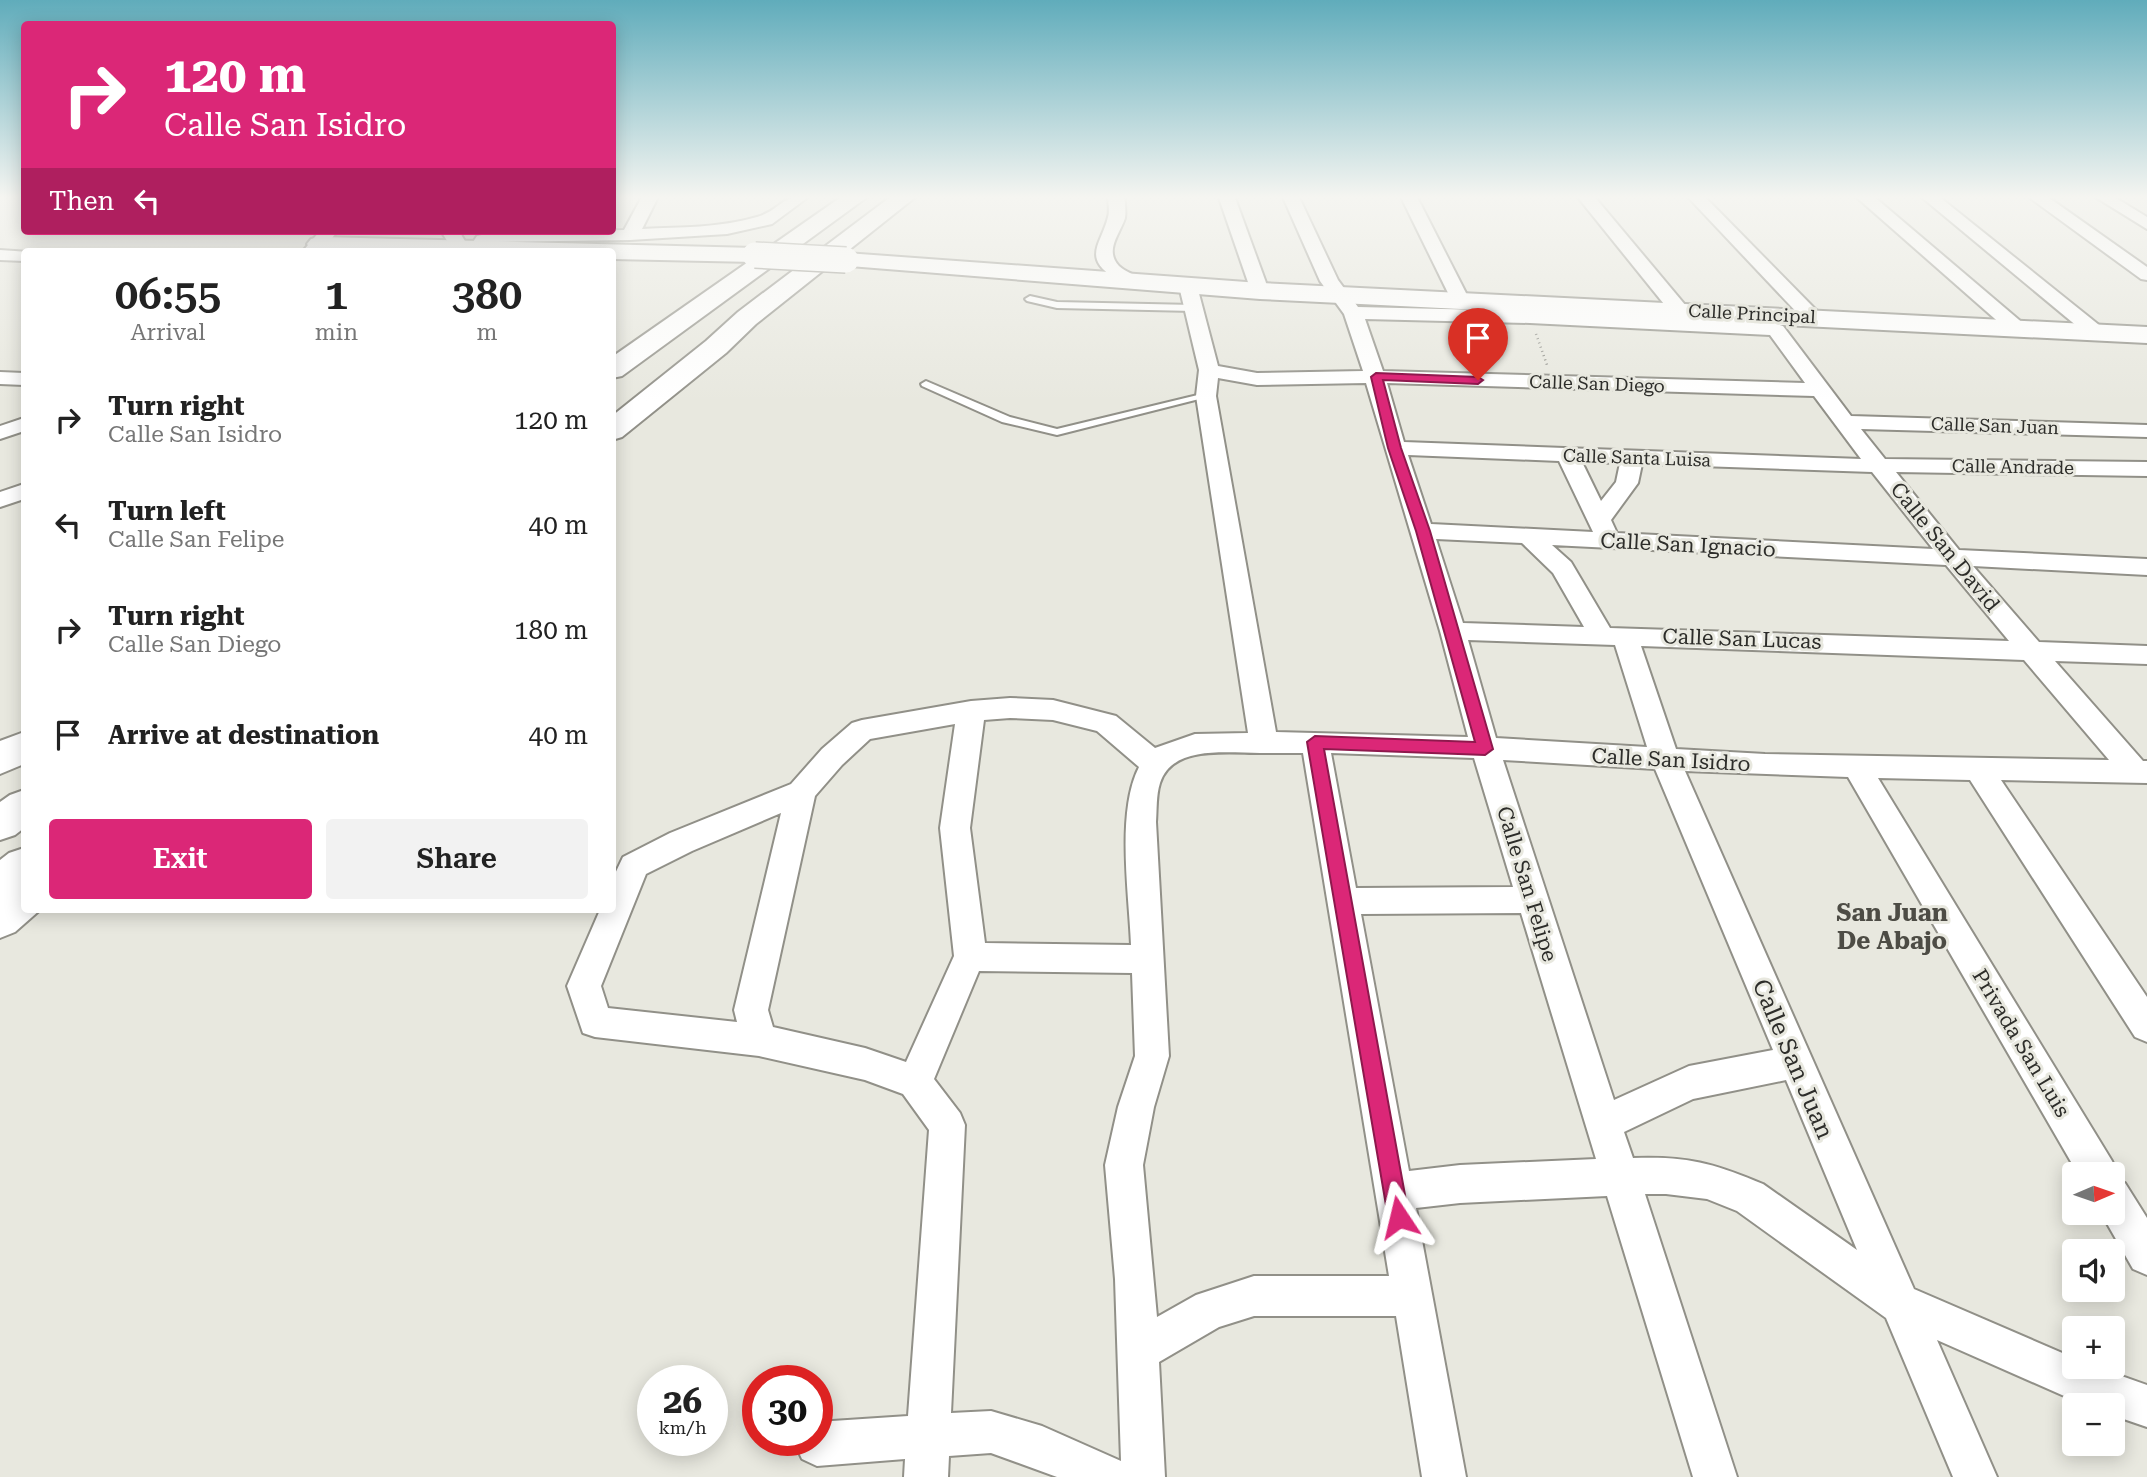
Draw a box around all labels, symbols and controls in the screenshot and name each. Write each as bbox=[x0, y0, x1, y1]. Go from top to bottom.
text: 120 m bbox=[164, 47, 306, 104]
icon: right bbox=[49, 49, 140, 140]
text: Calle San Isidro bbox=[164, 106, 406, 144]
icon: left bbox=[128, 182, 166, 220]
text: Then bbox=[49, 186, 114, 216]
text: 06:55 bbox=[115, 270, 221, 319]
text: 1 bbox=[325, 270, 348, 319]
text: 380 bbox=[452, 270, 522, 319]
street label: Calle Principal bbox=[1688, 300, 1817, 327]
pin bbox=[1448, 308, 1508, 380]
text: Arrival bbox=[131, 319, 205, 346]
text: min bbox=[315, 319, 358, 346]
text: m bbox=[476, 319, 497, 346]
icon: arrive bbox=[1459, 319, 1497, 357]
street label: Calle San Diego bbox=[1529, 371, 1665, 396]
text: Turn right bbox=[108, 391, 244, 421]
icon: right bbox=[49, 401, 87, 439]
text: 120 m bbox=[514, 405, 588, 435]
street label: Calle San Juan bbox=[1931, 413, 2060, 438]
text: Calle San Isidro bbox=[108, 421, 282, 448]
street label: Calle Santa Luisa bbox=[1563, 444, 1712, 471]
street label: Calle Andrade bbox=[1952, 455, 2074, 478]
street label: Calle San David bbox=[1886, 478, 2005, 617]
text: Turn left bbox=[108, 496, 226, 526]
icon: left bbox=[49, 506, 87, 544]
text: 40 m bbox=[529, 510, 588, 540]
text: Calle San Felipe bbox=[108, 526, 284, 553]
street label: Calle San Ignacio bbox=[1600, 528, 1776, 562]
text: Turn right bbox=[108, 601, 244, 631]
icon: right bbox=[49, 611, 87, 649]
text: 180 m bbox=[514, 615, 588, 645]
street label: Calle San Lucas bbox=[1662, 624, 1822, 654]
text: Calle San Diego bbox=[108, 631, 281, 658]
icon: arrive bbox=[49, 716, 87, 754]
text: Arrive at destination bbox=[108, 720, 379, 750]
text: 40 m bbox=[529, 720, 588, 750]
street label: Calle San Isidro bbox=[1591, 744, 1751, 776]
street label: Calle San Felipe bbox=[1492, 803, 1562, 965]
button: Exit bbox=[49, 819, 312, 899]
button: Share bbox=[326, 819, 588, 899]
district label: San Juan De Abajo bbox=[1836, 899, 1948, 955]
street label: Privada San Luis bbox=[1967, 965, 2075, 1121]
street label: Calle San Juan bbox=[1747, 975, 1839, 1143]
north arrow bbox=[2062, 1162, 2124, 1225]
map controls bbox=[2062, 1162, 2125, 1456]
position arrow bbox=[1362, 1180, 1436, 1254]
button: sound bbox=[2062, 1239, 2125, 1302]
button: + bbox=[2062, 1316, 2125, 1379]
speed limit sign: 30 bbox=[742, 1365, 833, 1456]
text: 26 bbox=[663, 1381, 702, 1422]
button: − bbox=[2062, 1393, 2125, 1456]
text: km/h bbox=[658, 1417, 707, 1438]

